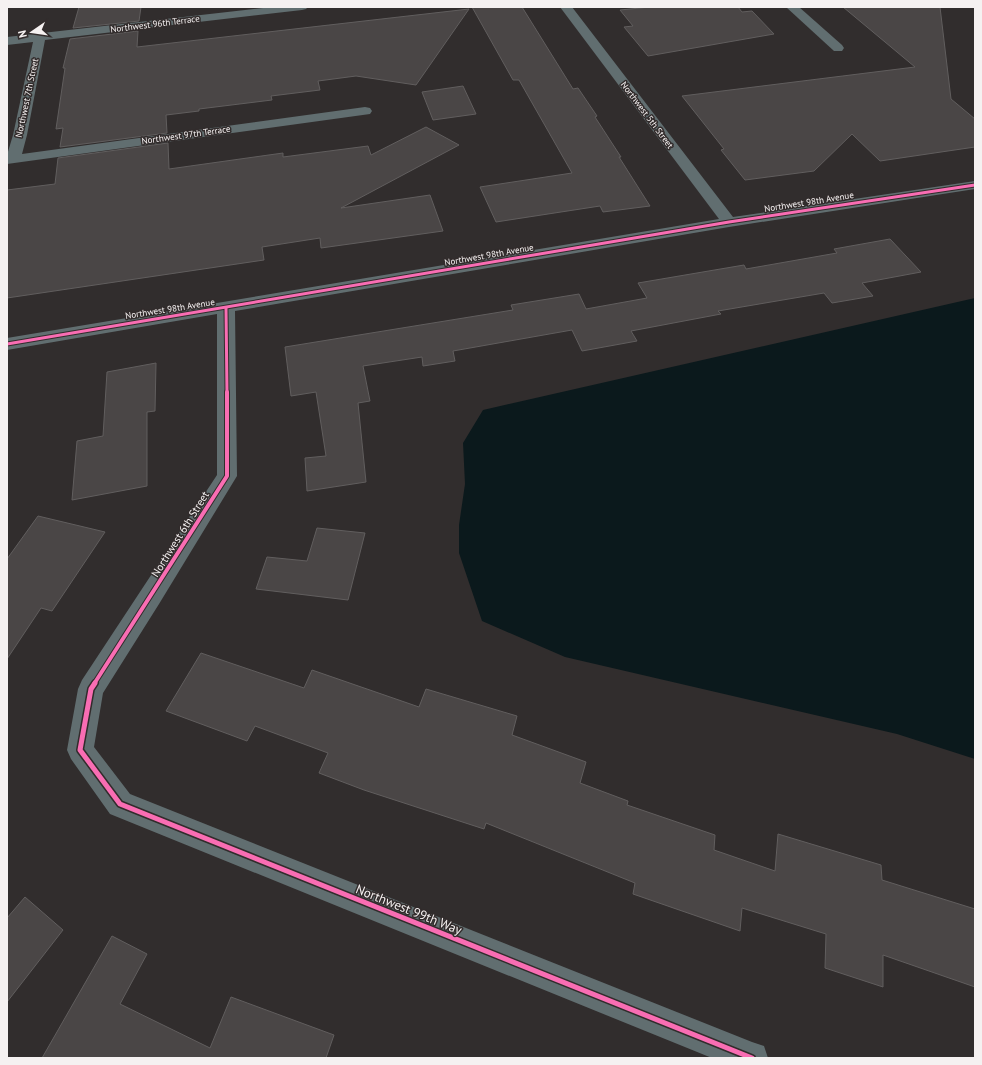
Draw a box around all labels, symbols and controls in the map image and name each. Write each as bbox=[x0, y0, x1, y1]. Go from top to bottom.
north arrow bbox=[12, 12, 52, 52]
street label: Northwest 96th Terrace bbox=[110, 13, 201, 34]
text: N bbox=[15, 29, 30, 39]
street label: Northwest 7th Street bbox=[13, 57, 40, 138]
street label: Northwest 5th Street bbox=[619, 79, 676, 150]
street label: Northwest 97th Terrace bbox=[141, 123, 231, 146]
street label: Northwest 98th Avenue bbox=[763, 189, 855, 214]
street label: Northwest 98th Avenue bbox=[443, 241, 535, 268]
street label: Northwest 98th Avenue bbox=[124, 296, 216, 321]
street label: Northwest 6th Street bbox=[148, 488, 212, 580]
street label: Northwest 99th Way bbox=[353, 880, 464, 939]

